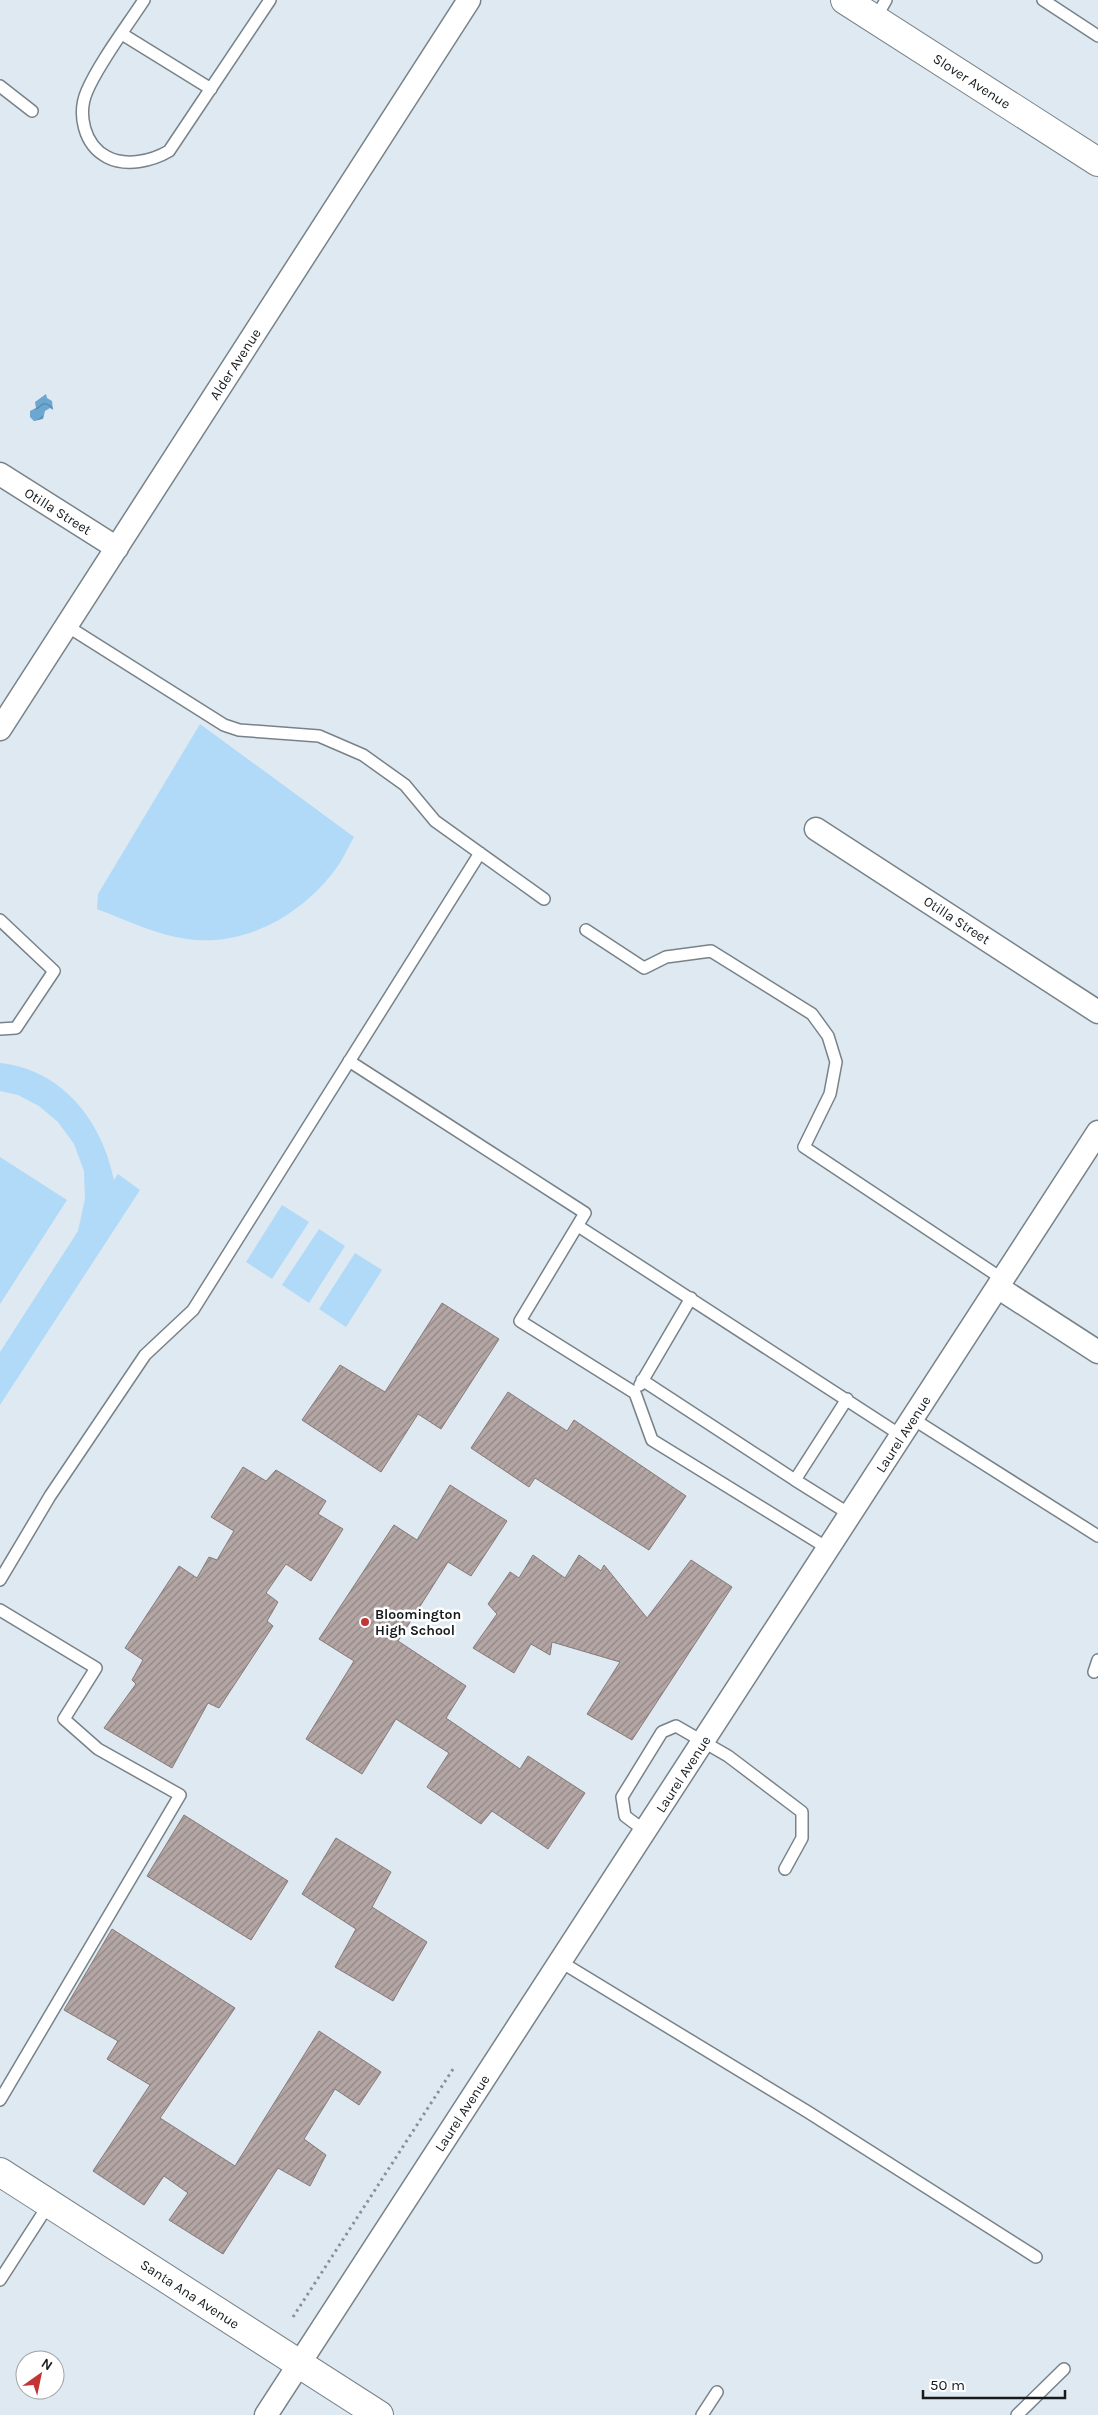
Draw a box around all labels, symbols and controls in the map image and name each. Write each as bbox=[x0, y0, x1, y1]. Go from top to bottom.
street label: Slover Avenue bbox=[930, 50, 1014, 113]
street label: Alder Avenue bbox=[206, 325, 265, 403]
street label: Otilla Street bbox=[21, 484, 94, 539]
street label: Otilla Street bbox=[920, 893, 993, 948]
street label: Laurel Avenue bbox=[872, 1393, 935, 1476]
place label: Bloomington High School bbox=[375, 1606, 461, 1639]
marker: Bloomington High School bbox=[359, 1616, 371, 1628]
street label: Laurel Avenue bbox=[652, 1733, 715, 1816]
street label: Laurel Avenue bbox=[431, 2072, 494, 2155]
street label: Santa Ana Avenue bbox=[137, 2256, 242, 2333]
north arrow bbox=[15, 2350, 65, 2400]
text: N bbox=[38, 2355, 56, 2374]
scale bar bbox=[923, 2368, 1066, 2400]
text: 50 m bbox=[930, 2376, 965, 2394]

